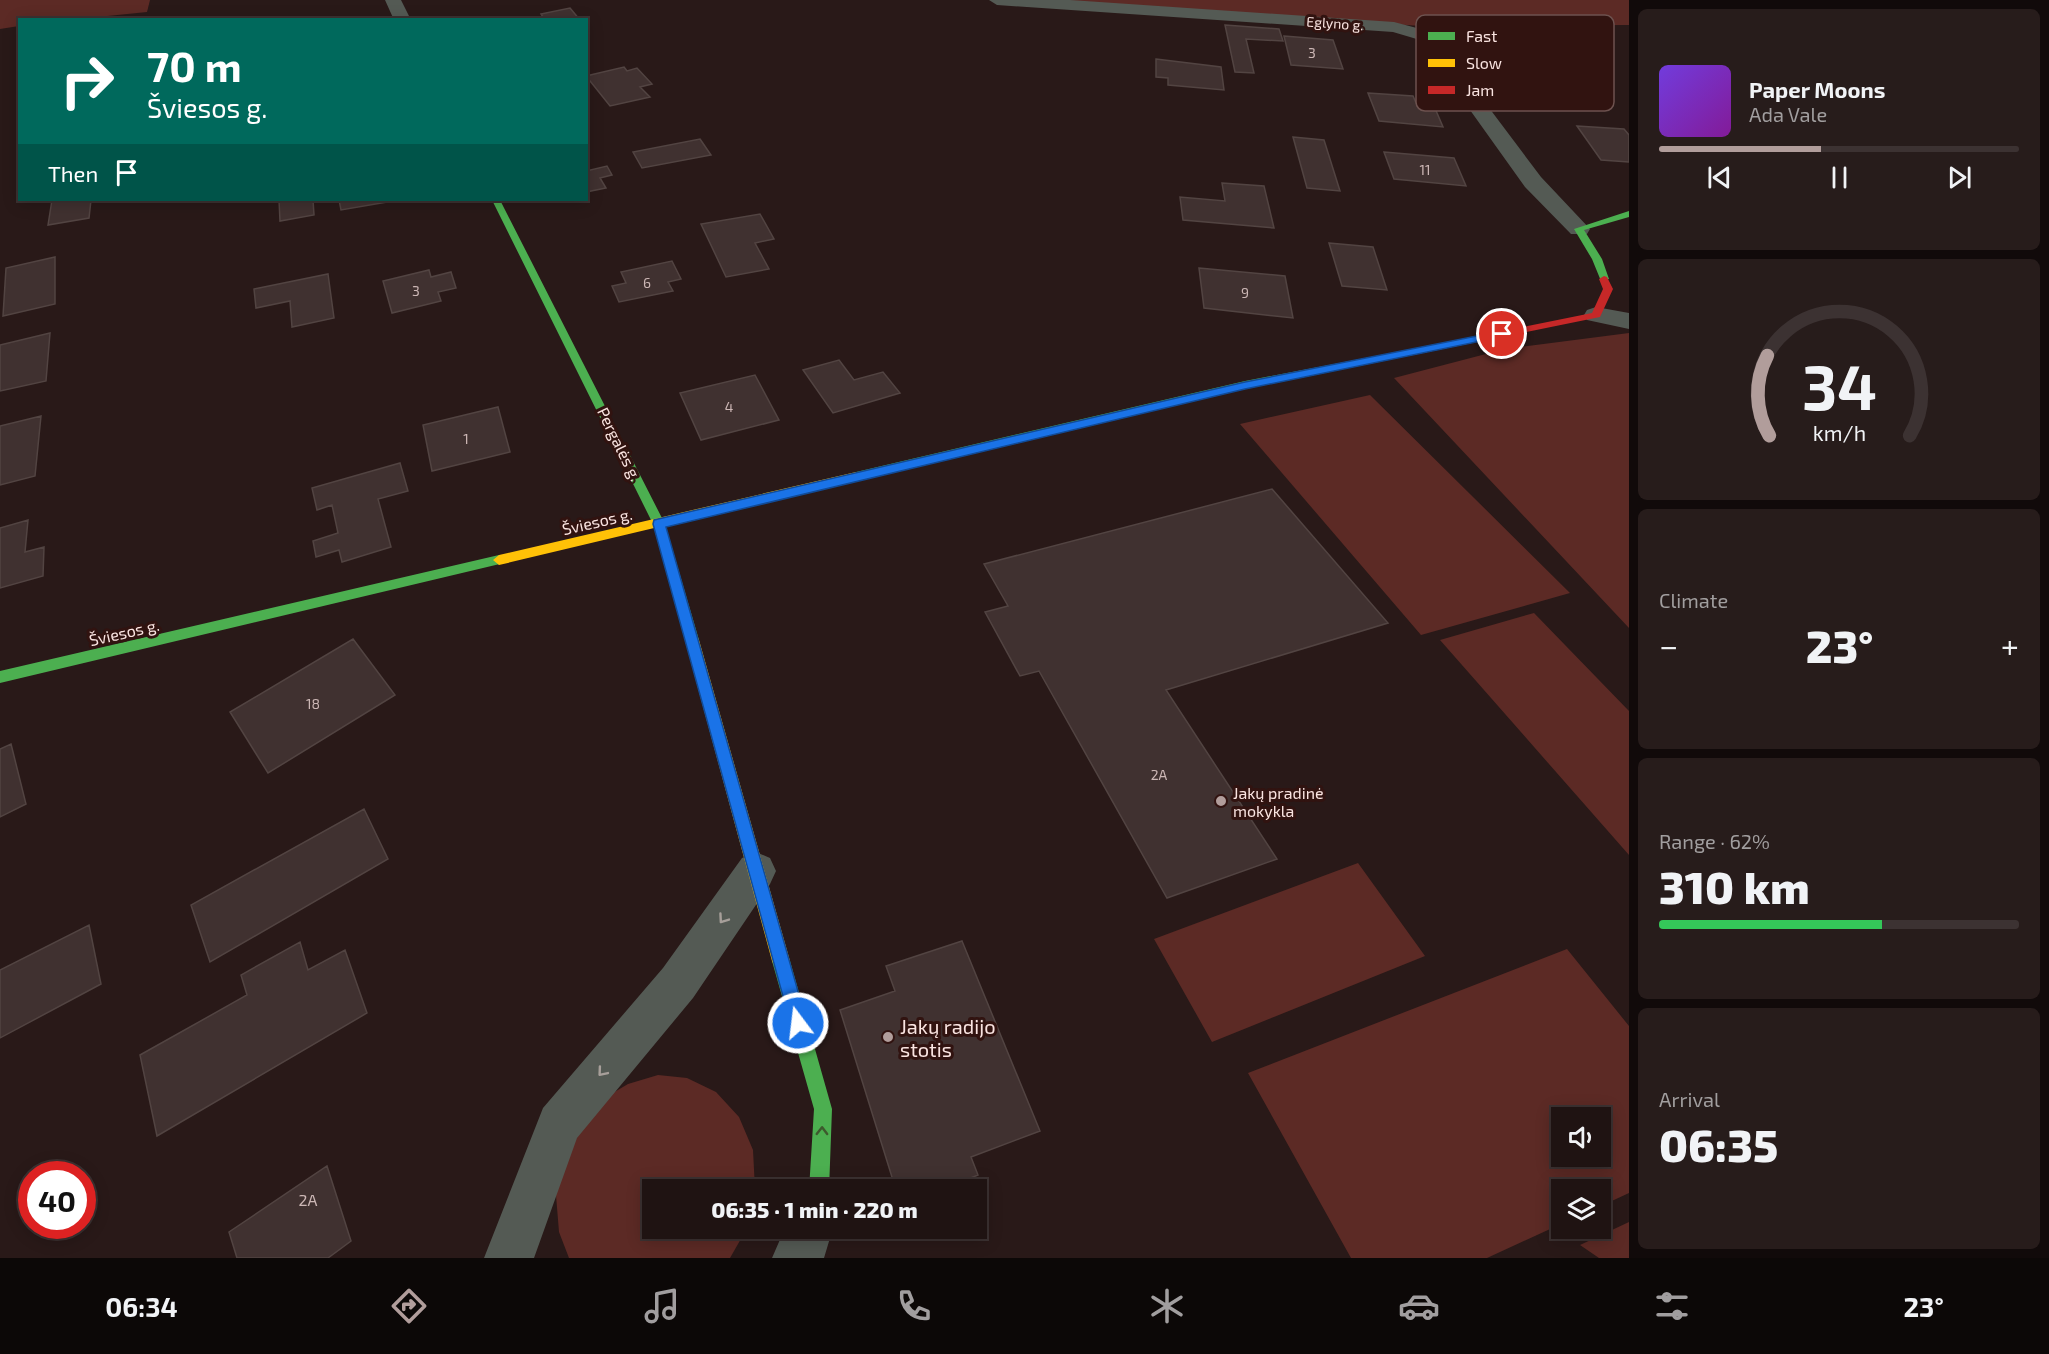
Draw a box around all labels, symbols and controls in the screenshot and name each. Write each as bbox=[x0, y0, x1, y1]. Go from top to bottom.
street label: Eglyno g. bbox=[1306, 13, 1364, 33]
legend bbox=[1416, 15, 1614, 111]
text: Fast bbox=[1466, 26, 1497, 45]
text: 70 m bbox=[147, 40, 242, 90]
icon: right bbox=[48, 42, 126, 120]
house number: 3 bbox=[1308, 44, 1316, 61]
text: Slow bbox=[1466, 53, 1502, 72]
text: Paper Moons bbox=[1749, 76, 1885, 102]
text: Jam bbox=[1466, 80, 1494, 99]
text: Šviesos g. bbox=[147, 91, 268, 123]
text: Ada Vale bbox=[1749, 102, 1827, 126]
icon: arrive bbox=[110, 156, 143, 189]
text: Then bbox=[48, 160, 98, 186]
house number: 11 bbox=[1419, 161, 1431, 178]
icon: previous bbox=[1703, 161, 1736, 194]
icon: pause bbox=[1823, 161, 1856, 194]
icon: next bbox=[1943, 161, 1976, 194]
house number: 6 bbox=[643, 274, 651, 291]
house number: 3 bbox=[412, 282, 420, 299]
house number: 9 bbox=[1241, 284, 1249, 301]
pin bbox=[1476, 308, 1527, 359]
icon: arrive bbox=[1485, 317, 1518, 350]
text: 34 bbox=[1801, 348, 1877, 423]
house number: 4 bbox=[725, 398, 733, 415]
street label: Pergalės g. bbox=[594, 404, 646, 484]
text: km/h bbox=[1812, 421, 1866, 446]
house number: 1 bbox=[463, 430, 469, 447]
street label: Šviesos g. bbox=[560, 504, 634, 538]
text: Climate bbox=[1659, 588, 1728, 612]
street label: Šviesos g. bbox=[87, 615, 161, 649]
text: 23° bbox=[1806, 618, 1873, 672]
text: − bbox=[1659, 625, 1678, 665]
text: + bbox=[2001, 625, 2019, 665]
house number: 18 bbox=[306, 695, 320, 712]
house number: 2A bbox=[1151, 766, 1168, 783]
place label: Jakų pradinė mokykla bbox=[1233, 783, 1324, 820]
marker: Jakų pradinė mokykla bbox=[1214, 794, 1228, 808]
text: Range · 62% bbox=[1659, 829, 1770, 853]
text: 310 km bbox=[1659, 859, 1810, 913]
one-way arrow bbox=[719, 913, 730, 924]
position arrow bbox=[766, 991, 830, 1055]
place label: Jakų radijo stotis bbox=[900, 1014, 996, 1061]
marker: Jakų radijo stotis bbox=[881, 1030, 895, 1044]
one-way arrow bbox=[598, 1065, 609, 1076]
text: Arrival bbox=[1659, 1087, 1720, 1111]
map controls bbox=[1551, 1107, 1611, 1239]
button: sound bbox=[1551, 1107, 1611, 1167]
text: 06:35 bbox=[1659, 1117, 1778, 1171]
one-way arrow bbox=[816, 1127, 828, 1136]
speed limit sign: 40 bbox=[18, 1161, 96, 1239]
button: layers bbox=[1551, 1179, 1611, 1239]
house number: 2A bbox=[299, 1190, 318, 1209]
text: 06:35 · 1 min · 220 m bbox=[711, 1196, 918, 1222]
icon: directions bbox=[388, 1285, 430, 1327]
icon: music bbox=[641, 1285, 683, 1327]
icon: phone bbox=[893, 1285, 935, 1327]
icon: climate bbox=[1146, 1285, 1188, 1327]
icon: car bbox=[1398, 1285, 1440, 1327]
icon: filters bbox=[1651, 1285, 1693, 1327]
text: 06:34 bbox=[105, 1290, 178, 1322]
text: 23° bbox=[1903, 1290, 1944, 1322]

